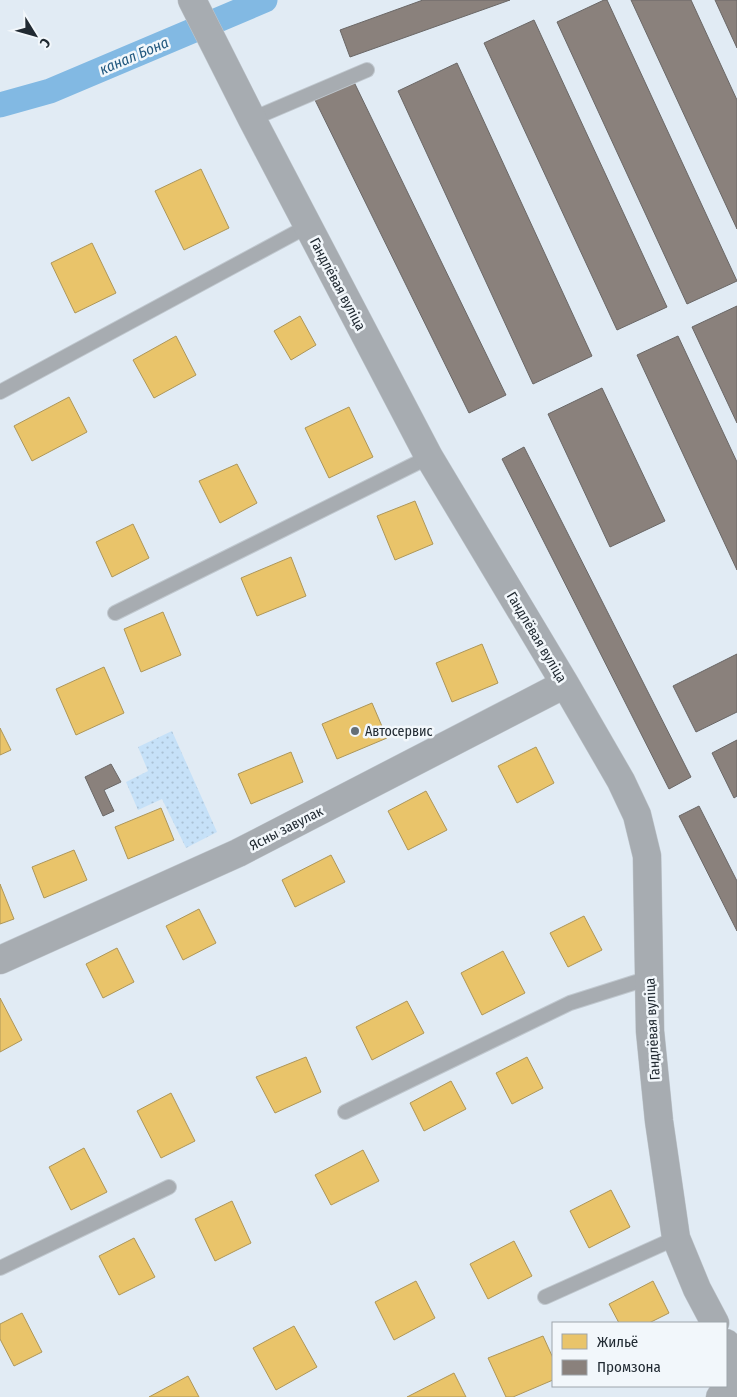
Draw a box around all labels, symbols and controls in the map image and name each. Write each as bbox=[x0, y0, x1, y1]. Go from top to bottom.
north arrow bbox=[10, 10, 60, 60]
water label: канал Бона bbox=[97, 33, 171, 79]
text: С bbox=[36, 34, 54, 51]
street label: Гандлёвая вуліца bbox=[306, 235, 369, 334]
street label: Гандлёвая вуліца bbox=[503, 589, 570, 686]
place label: Автосервис bbox=[365, 723, 432, 740]
marker: Автосервис bbox=[349, 725, 361, 737]
street label: Ясны завулак bbox=[247, 802, 326, 854]
street label: Гандлёвая вуліца bbox=[641, 977, 664, 1081]
legend bbox=[552, 1322, 727, 1387]
text: Жильё bbox=[597, 1333, 638, 1351]
text: Промзона bbox=[597, 1358, 661, 1376]

